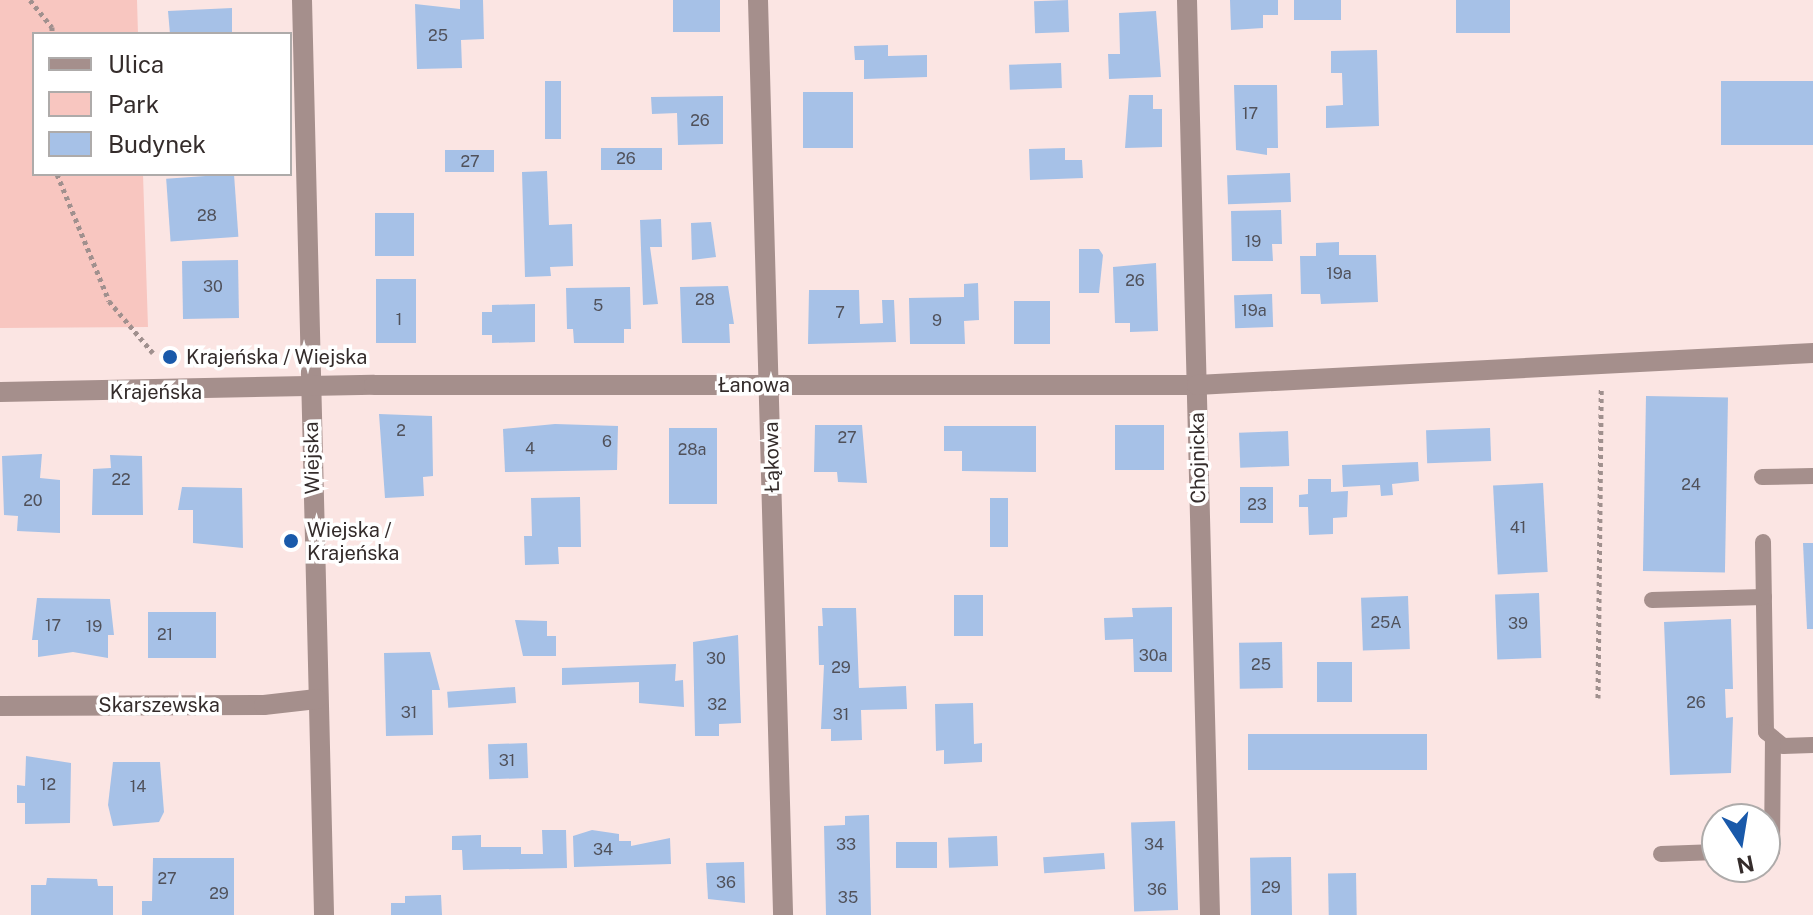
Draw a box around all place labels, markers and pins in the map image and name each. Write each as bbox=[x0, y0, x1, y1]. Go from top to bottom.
place label: Krajeńska / Wiejska bbox=[186, 345, 368, 369]
marker: Krajeńska / Wiejska bbox=[161, 348, 179, 366]
place label: Wiejska / Krajeńska bbox=[307, 518, 399, 565]
marker: Wiejska / Krajeńska bbox=[282, 532, 300, 550]

